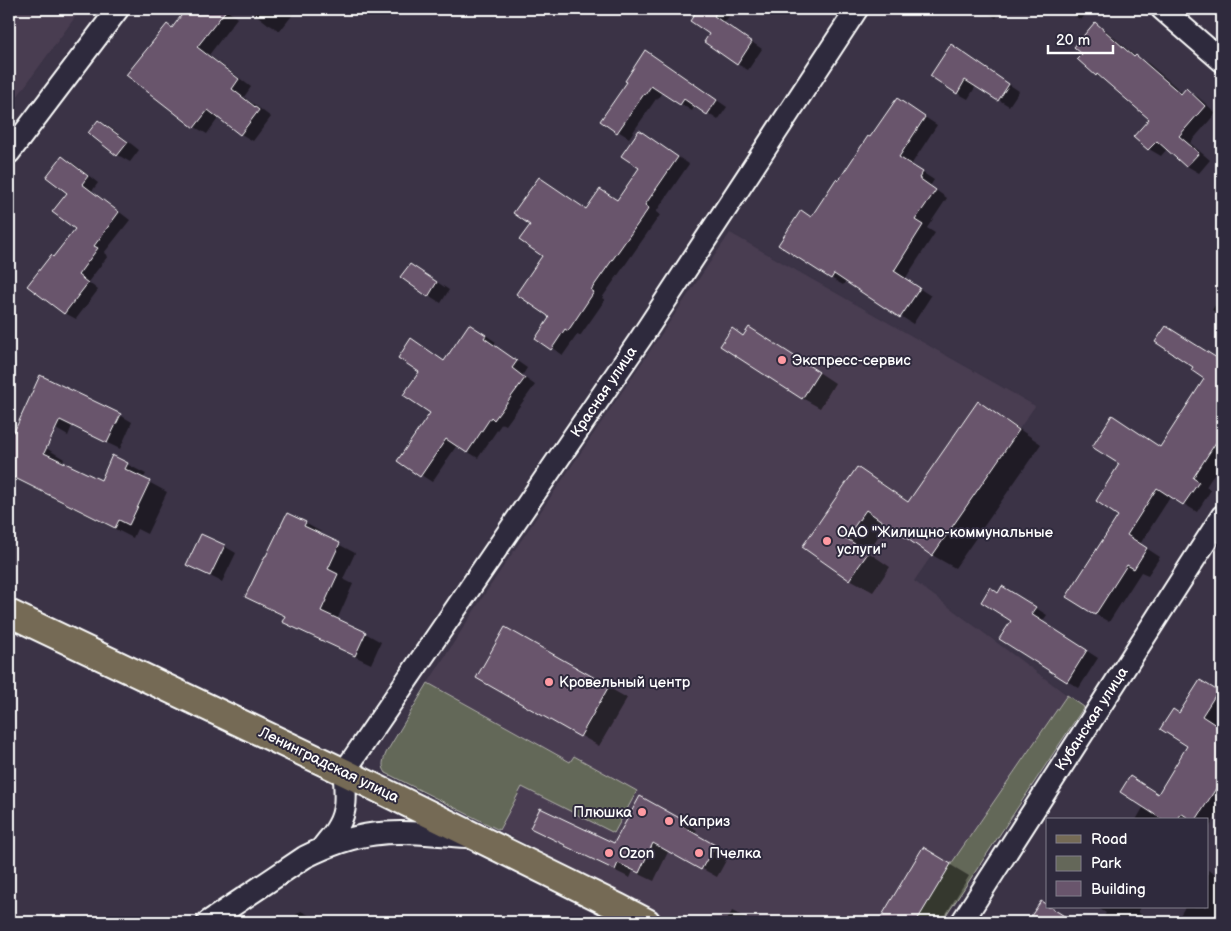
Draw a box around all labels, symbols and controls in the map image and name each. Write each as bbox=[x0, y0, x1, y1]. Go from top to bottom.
scale bar bbox=[1048, 22, 1114, 54]
text: 20 m bbox=[1056, 31, 1090, 50]
street label: Красная улица bbox=[567, 343, 641, 441]
place label: Экспресс-сервис bbox=[792, 351, 911, 370]
marker: Экспресс-сервис bbox=[776, 354, 788, 366]
place label: ОАО "Жилищно-коммунальные услуги" bbox=[837, 523, 1053, 559]
marker: ОАО "Жилищно-коммунальные услуги" bbox=[821, 535, 833, 547]
street label: Кубанская улица bbox=[1051, 663, 1133, 775]
place label: Кровельный центр bbox=[559, 673, 691, 692]
marker: Кровельный центр bbox=[543, 676, 555, 688]
street label: Ленинградская улица bbox=[255, 722, 402, 807]
place label: Плюшка bbox=[573, 803, 632, 822]
marker: Плюшка bbox=[636, 806, 648, 818]
place label: Каприз bbox=[679, 812, 730, 831]
marker: Каприз bbox=[663, 815, 675, 827]
legend bbox=[1046, 818, 1208, 908]
text: Road bbox=[1091, 830, 1127, 849]
place label: Ozon bbox=[619, 844, 654, 863]
place label: Пчелка bbox=[709, 844, 762, 863]
marker: Ozon bbox=[603, 847, 615, 859]
marker: Пчелка bbox=[693, 847, 705, 859]
text: Park bbox=[1091, 854, 1122, 873]
text: Building bbox=[1091, 880, 1146, 899]

